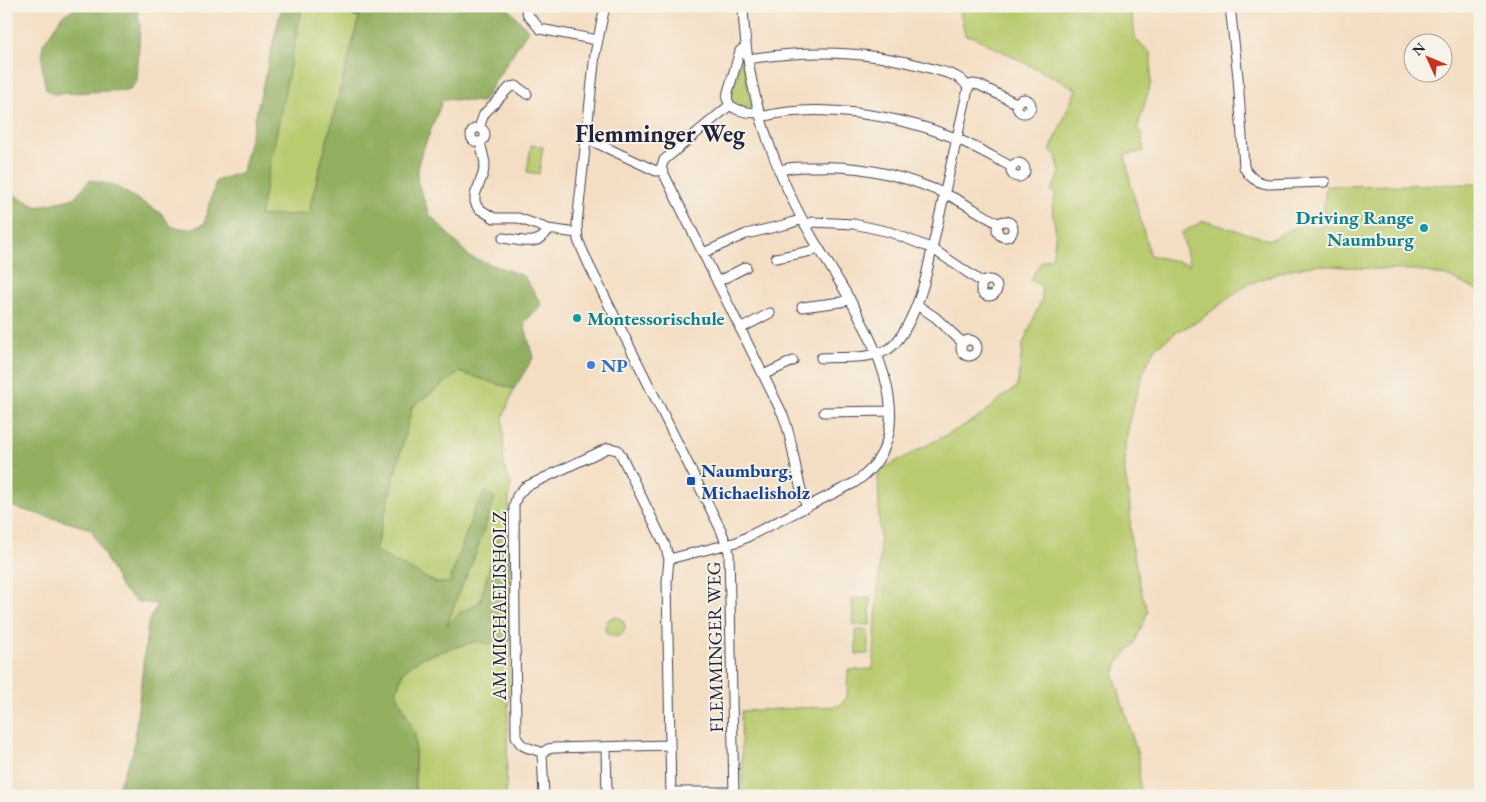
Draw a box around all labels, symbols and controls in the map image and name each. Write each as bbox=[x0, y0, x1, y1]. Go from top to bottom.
north arrow bbox=[1404, 32, 1454, 82]
text: N bbox=[1408, 38, 1430, 59]
district label: Flemminger Weg bbox=[575, 118, 746, 150]
place label: Driving Range Naumburg bbox=[1296, 205, 1414, 252]
marker: Driving Range Naumburg bbox=[1418, 222, 1430, 234]
place label: Montessorischule bbox=[587, 306, 724, 331]
marker: Montessorischule bbox=[571, 312, 583, 324]
place label: NP bbox=[601, 353, 628, 378]
marker: NP bbox=[585, 359, 597, 371]
place label: Naumburg, Michaelisholz bbox=[701, 458, 810, 505]
marker: Naumburg, Michaelisholz bbox=[685, 475, 697, 487]
street label: AM MICHAELISHOLZ bbox=[487, 511, 512, 702]
street label: FLEMMINGER WEG bbox=[701, 561, 729, 733]

